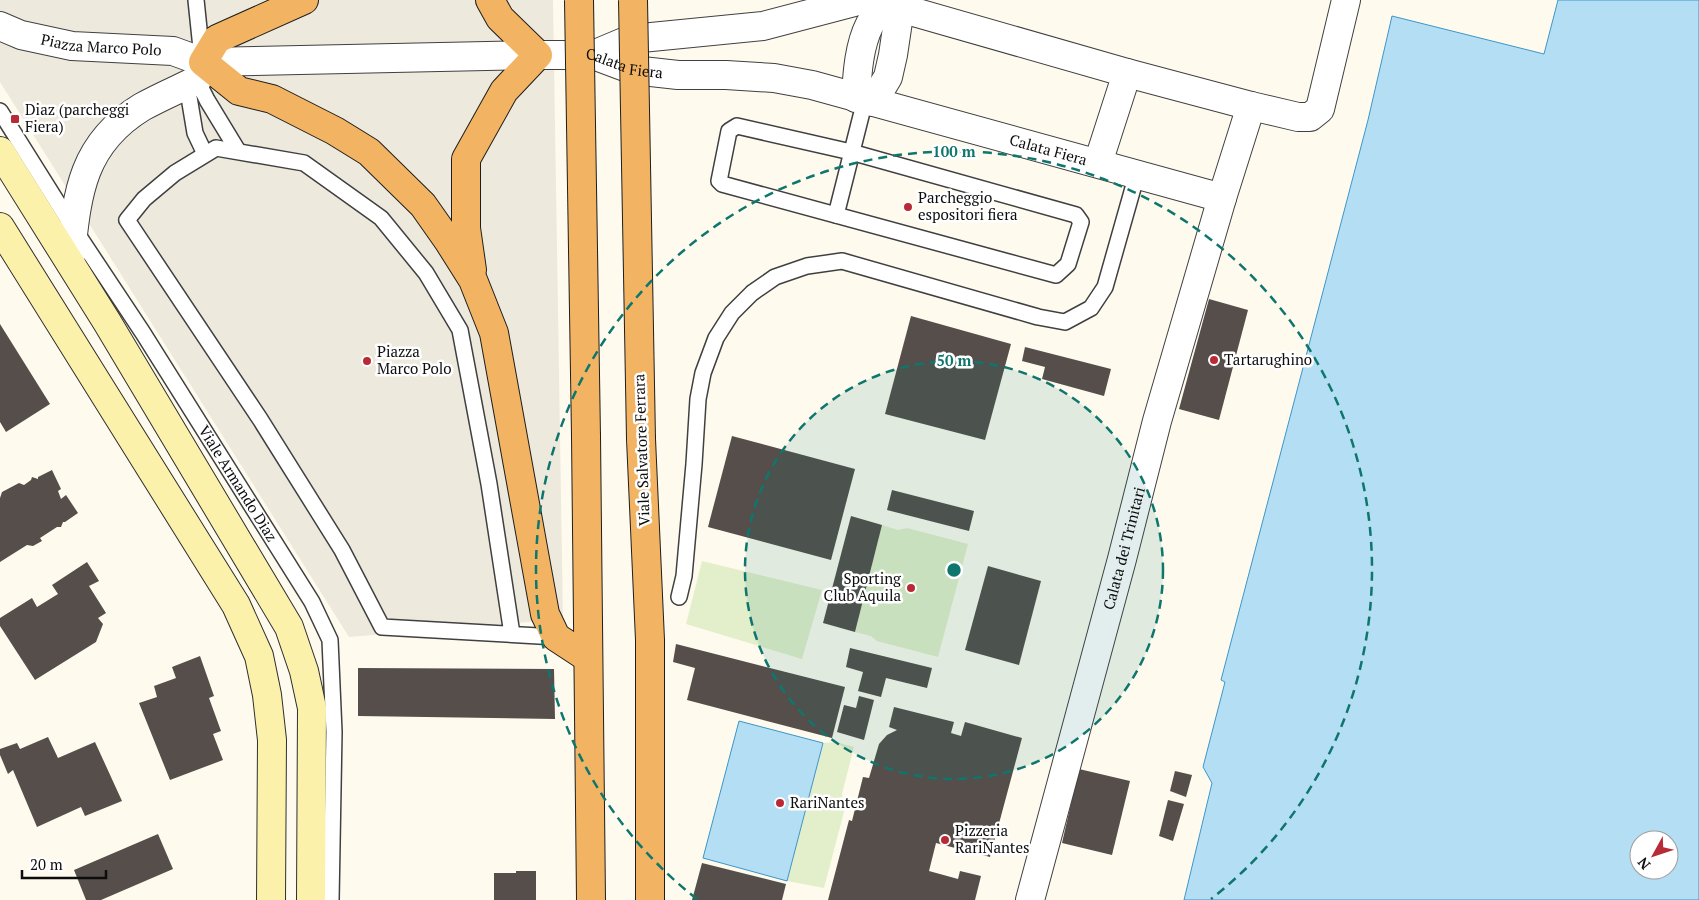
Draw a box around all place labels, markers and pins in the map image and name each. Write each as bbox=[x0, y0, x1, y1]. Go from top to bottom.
place label: Diaz (parcheggi Fiera) bbox=[25, 99, 129, 136]
marker: Diaz (parcheggi Fiera) bbox=[9, 113, 21, 125]
place label: Parcheggio espositori fiera bbox=[918, 187, 1018, 224]
marker: Parcheggio espositori fiera bbox=[902, 201, 914, 213]
place label: Piazza Marco Polo bbox=[377, 341, 452, 378]
place label: Tartarughino bbox=[1224, 349, 1312, 369]
marker: Tartarughino bbox=[1208, 354, 1220, 366]
marker: Piazza Marco Polo bbox=[361, 355, 373, 367]
centre of rings bbox=[945, 561, 963, 579]
place label: Sporting Club Aquila bbox=[824, 568, 902, 605]
marker: Sporting Club Aquila bbox=[905, 582, 917, 594]
place label: RariNantes bbox=[790, 792, 864, 812]
marker: RariNantes bbox=[774, 797, 786, 809]
place label: Pizzeria RariNantes bbox=[955, 820, 1029, 857]
marker: Pizzeria RariNantes bbox=[939, 834, 951, 846]

